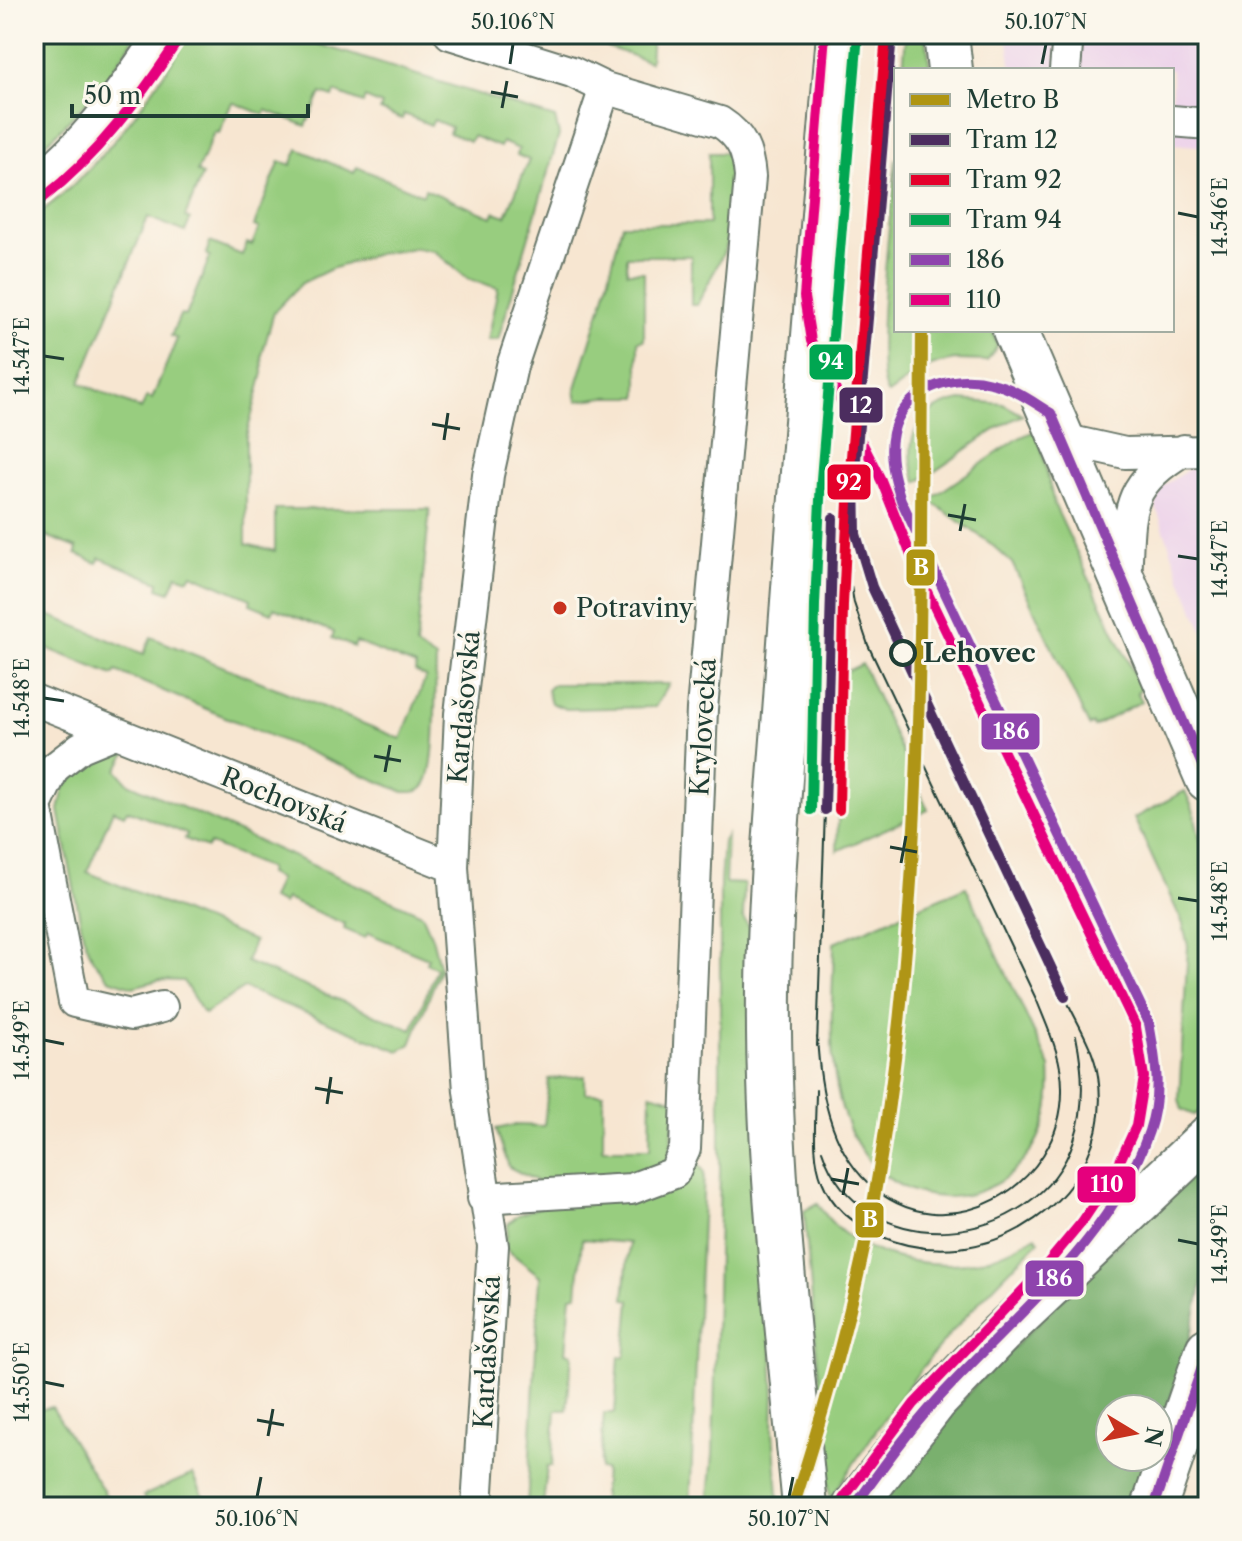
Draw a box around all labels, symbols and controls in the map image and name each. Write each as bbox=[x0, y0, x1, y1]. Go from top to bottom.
text: 50.106°N bbox=[471, 10, 555, 34]
text: 50.107°N bbox=[1005, 10, 1087, 34]
scale bar bbox=[72, 68, 308, 118]
legend bbox=[894, 68, 1174, 332]
text: 50 m bbox=[84, 81, 141, 110]
text: Metro B bbox=[966, 85, 1059, 114]
text: Tram 12 bbox=[966, 125, 1058, 154]
text: Tram 92 bbox=[966, 165, 1062, 194]
text: 14.546°E bbox=[1208, 177, 1232, 257]
text: Tram 94 bbox=[966, 205, 1062, 234]
text: 186 bbox=[966, 245, 1004, 274]
text: 110 bbox=[966, 285, 1001, 314]
text: 14.547°E bbox=[10, 317, 34, 395]
line badge: 94 bbox=[808, 343, 854, 381]
text: 94 bbox=[818, 348, 844, 375]
line badge: 12 bbox=[838, 386, 884, 424]
text: 12 bbox=[850, 392, 872, 419]
line badge: 92 bbox=[826, 463, 872, 501]
text: 92 bbox=[836, 469, 862, 496]
text: 14.547°E bbox=[1208, 520, 1232, 598]
line badge: B bbox=[905, 548, 936, 587]
text: B bbox=[913, 554, 929, 581]
place label: Potraviny bbox=[576, 592, 694, 624]
marker: Potraviny bbox=[551, 599, 569, 617]
street label: Kardašovská bbox=[441, 629, 487, 785]
place label: Lehovec bbox=[923, 637, 1035, 669]
marker: Lehovec bbox=[890, 640, 916, 666]
street label: Krylovecká bbox=[683, 657, 723, 797]
text: 14.548°E bbox=[10, 658, 34, 738]
line badge: 186 bbox=[980, 712, 1041, 751]
text: 186 bbox=[993, 718, 1029, 745]
street label: Rochovská bbox=[216, 760, 352, 840]
text: 14.548°E bbox=[1208, 861, 1232, 941]
text: 14.549°E bbox=[10, 1000, 34, 1080]
line badge: 110 bbox=[1076, 1165, 1137, 1204]
text: 110 bbox=[1090, 1171, 1124, 1198]
line badge: B bbox=[854, 1201, 885, 1239]
text: 14.549°E bbox=[1208, 1204, 1232, 1284]
text: B bbox=[862, 1206, 878, 1233]
line badge: 186 bbox=[1024, 1259, 1085, 1298]
text: 186 bbox=[1036, 1265, 1072, 1292]
street label: Kardašovská bbox=[467, 1274, 507, 1430]
text: 14.550°E bbox=[10, 1342, 34, 1422]
north arrow bbox=[1094, 1393, 1174, 1473]
text: N bbox=[1138, 1425, 1168, 1448]
text: 50.106°N bbox=[215, 1507, 299, 1531]
text: 50.107°N bbox=[748, 1507, 830, 1531]

